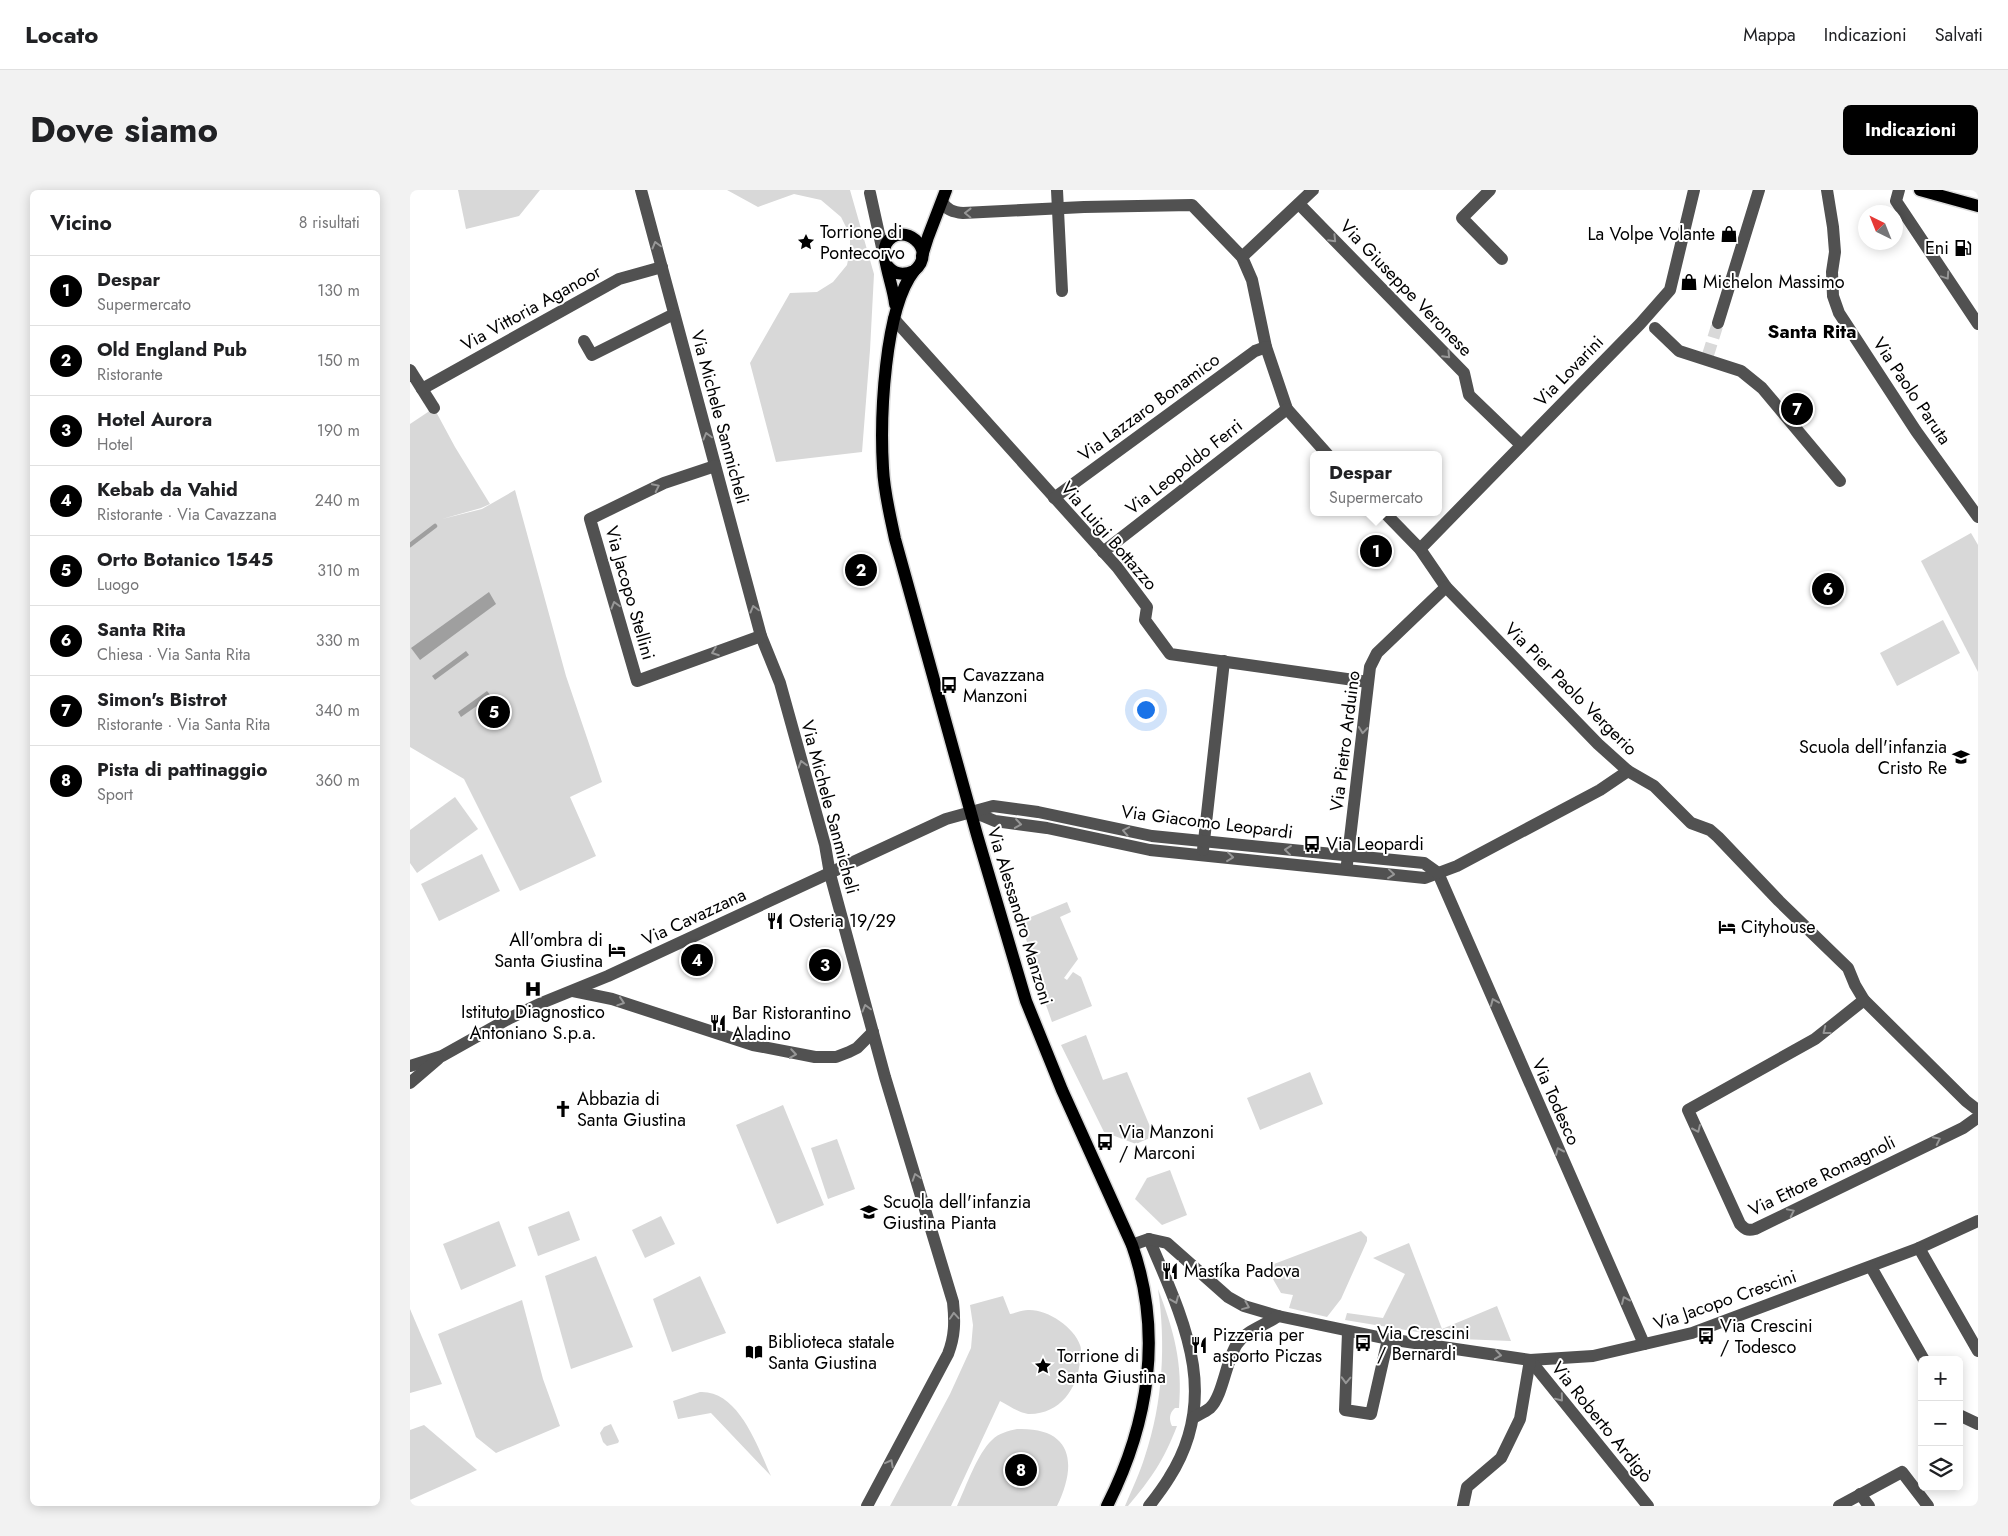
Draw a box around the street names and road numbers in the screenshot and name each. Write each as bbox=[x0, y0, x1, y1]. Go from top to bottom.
street label: Via Giuseppe Veronese bbox=[1334, 214, 1478, 362]
street label: Via Vittoria Aganoor bbox=[456, 258, 607, 357]
street label: Via Michele Sanmicheli bbox=[684, 327, 756, 507]
street label: Via Lovarini bbox=[1528, 330, 1610, 412]
street label: Via Paolo Paruta bbox=[1866, 332, 1958, 450]
street label: Via Lazzaro Bonamico bbox=[1073, 347, 1225, 467]
street label: Via Leopoldo Ferri bbox=[1120, 413, 1248, 521]
street label: Via Luigi Bottazzo bbox=[1054, 476, 1164, 596]
street label: Via Jacopo Stellini bbox=[598, 523, 662, 663]
street label: Via Pier Paolo Vergerio bbox=[1499, 617, 1644, 762]
street label: Via Pietro Arduino bbox=[1323, 669, 1367, 813]
street label: Via Michele Sanmicheli bbox=[794, 717, 866, 897]
street label: Via Giacomo Leopardi bbox=[1120, 799, 1294, 845]
street label: Via Alessandro Manzoni bbox=[981, 824, 1059, 1008]
street label: Via Cavazzana bbox=[638, 882, 750, 952]
street label: Via Todesco bbox=[1525, 1055, 1587, 1150]
street label: Via Ettore Romagnoli bbox=[1744, 1129, 1900, 1223]
street label: Via Jacopo Crescini bbox=[1650, 1263, 1800, 1337]
street label: Via Roberto Ardigò bbox=[1545, 1356, 1659, 1488]

